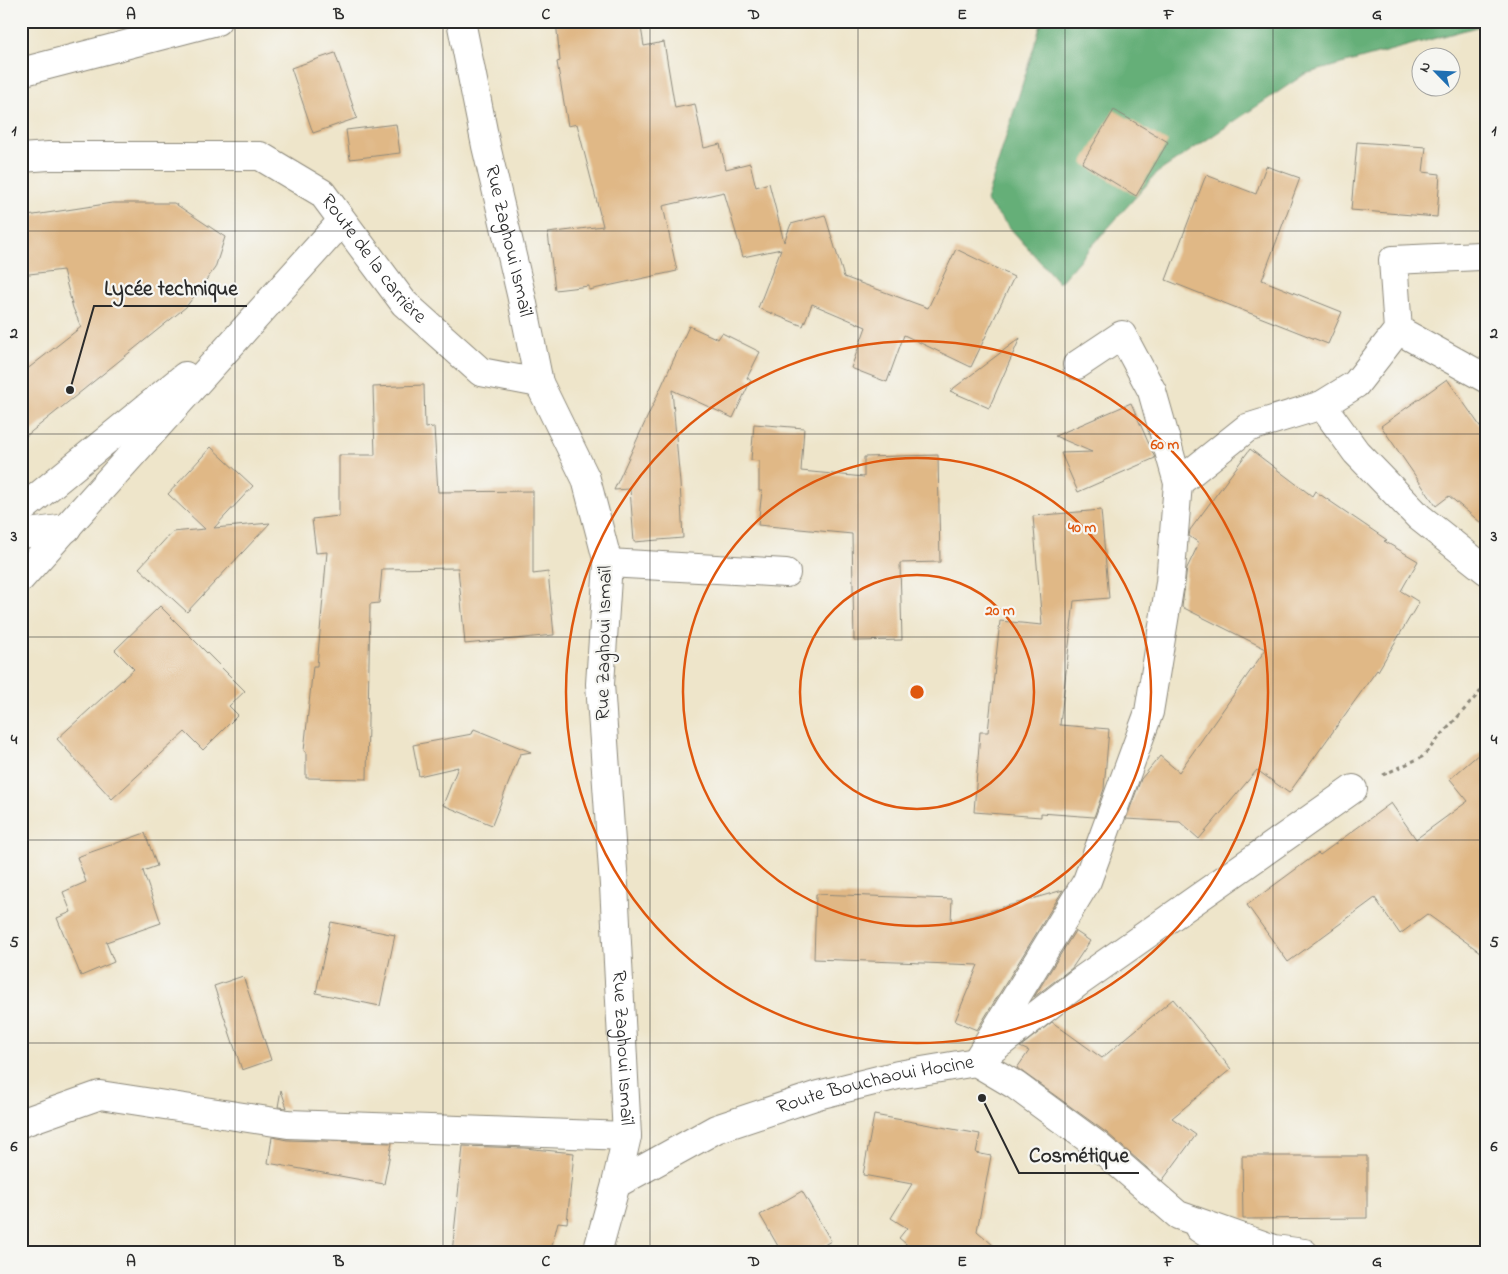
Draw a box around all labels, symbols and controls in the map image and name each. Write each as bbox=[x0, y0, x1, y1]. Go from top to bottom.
text: A bbox=[126, 3, 136, 27]
text: B bbox=[333, 3, 345, 27]
text: C bbox=[542, 3, 551, 27]
text: D bbox=[747, 3, 760, 27]
text: E bbox=[957, 3, 967, 27]
text: F bbox=[1163, 3, 1175, 27]
text: G bbox=[1372, 3, 1382, 27]
north arrow bbox=[1410, 48, 1460, 98]
text: N bbox=[1414, 59, 1437, 76]
text: 1 bbox=[11, 119, 17, 143]
text: 1 bbox=[1491, 119, 1497, 143]
street label: Rue Zaghoui Ismaïl bbox=[477, 162, 540, 319]
street label: Route de la carrière bbox=[313, 188, 433, 331]
callout: Lycée technique bbox=[94, 270, 247, 306]
text: Lycée technique bbox=[104, 275, 238, 307]
text: 2 bbox=[9, 322, 18, 346]
text: 2 bbox=[1489, 322, 1498, 346]
text: 60 m bbox=[1150, 434, 1180, 456]
text: 40 m bbox=[1067, 517, 1096, 539]
text: 3 bbox=[10, 525, 18, 549]
text: 3 bbox=[1490, 525, 1498, 549]
street label: Rue Zaghoui Ismaïl bbox=[589, 565, 622, 721]
text: 20 m bbox=[984, 600, 1015, 622]
centre of rings bbox=[908, 683, 926, 701]
text: 4 bbox=[10, 728, 18, 752]
text: 4 bbox=[1490, 728, 1498, 752]
text: 5 bbox=[9, 931, 19, 955]
text: 5 bbox=[1489, 931, 1499, 955]
street label: Rue Zaghoui Ismaïl bbox=[604, 970, 641, 1126]
street label: Route Bouchaoui Hocine bbox=[773, 1048, 976, 1122]
text: 6 bbox=[9, 1135, 18, 1159]
text: 6 bbox=[1489, 1135, 1498, 1159]
callout: Cosmétique bbox=[1019, 1137, 1139, 1173]
text: Cosmétique bbox=[1029, 1142, 1129, 1172]
text: A bbox=[126, 1250, 136, 1274]
text: B bbox=[333, 1250, 345, 1274]
text: C bbox=[542, 1250, 551, 1274]
text: D bbox=[747, 1250, 760, 1274]
text: E bbox=[957, 1250, 967, 1274]
text: F bbox=[1163, 1250, 1175, 1274]
text: G bbox=[1372, 1250, 1382, 1274]

